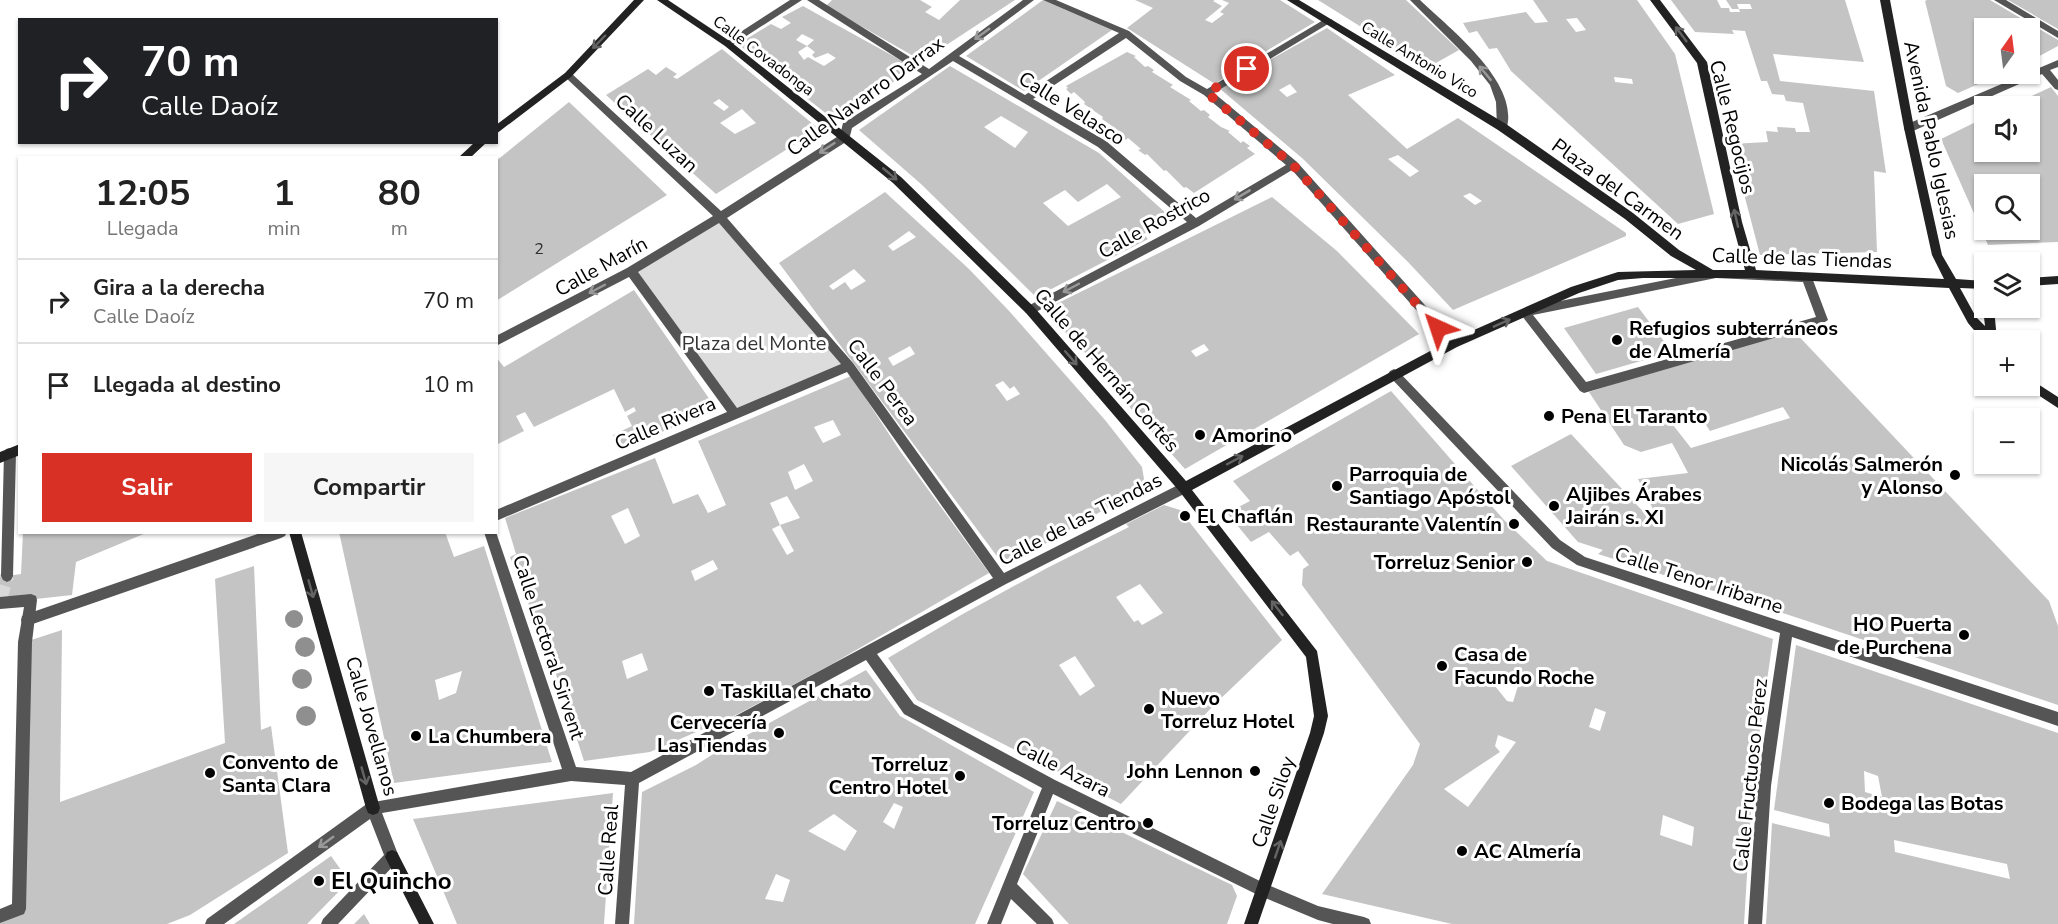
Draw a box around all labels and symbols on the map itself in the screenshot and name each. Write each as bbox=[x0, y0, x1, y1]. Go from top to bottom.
street label: Calle Covadonga bbox=[708, 10, 819, 101]
street label: Calle Antonio Vico bbox=[1357, 16, 1482, 104]
north arrow bbox=[1974, 18, 2040, 84]
one-way arrow bbox=[1674, 26, 1687, 42]
one-way arrow bbox=[974, 28, 990, 40]
street label: Calle Navarro Darrax bbox=[781, 30, 950, 163]
one-way arrow bbox=[592, 35, 606, 50]
street label: Avenida Pablo Iglesias bbox=[1897, 38, 1966, 242]
pin bbox=[1221, 43, 1272, 94]
street label: Calle Regocijos bbox=[1703, 57, 1762, 197]
street label: Calle Velasco bbox=[1013, 65, 1130, 152]
one-way arrow bbox=[1478, 66, 1492, 81]
street label: Calle Luzan bbox=[609, 88, 704, 179]
street label: Plaza del Carmen bbox=[1546, 132, 1689, 247]
one-way arrow bbox=[819, 142, 836, 155]
one-way arrow bbox=[882, 168, 898, 181]
street label: Calle Rostrico bbox=[1093, 182, 1215, 265]
one-way arrow bbox=[1234, 189, 1251, 201]
one-way arrow bbox=[1730, 209, 1741, 228]
street label: Calle Marín bbox=[550, 230, 652, 303]
house number: 2 bbox=[534, 238, 544, 260]
street label: Calle de las Tiendas bbox=[1711, 242, 1893, 275]
one-way arrow bbox=[1063, 282, 1080, 294]
one-way arrow bbox=[589, 283, 606, 295]
street label: Calle de Hernán Cortés bbox=[1028, 283, 1185, 458]
position arrow bbox=[1406, 296, 1470, 360]
place label: Refugios subterráneos de Almería bbox=[1629, 315, 1838, 365]
one-way arrow bbox=[1492, 316, 1510, 328]
park label: Plaza del Monte bbox=[682, 330, 826, 357]
street label: Calle Perea bbox=[841, 333, 924, 431]
marker: Refugios subterráneos de Almería bbox=[1610, 333, 1624, 347]
one-way arrow bbox=[1064, 350, 1078, 365]
street label: Calle Rivera bbox=[610, 390, 720, 457]
place label: Pena El Taranto bbox=[1561, 403, 1707, 430]
marker: Pena El Taranto bbox=[1542, 409, 1556, 423]
place label: Amorino bbox=[1212, 422, 1292, 449]
marker: Amorino bbox=[1193, 428, 1207, 442]
place label: Nicolás Salmerón y Alonso bbox=[1780, 451, 1943, 501]
one-way arrow bbox=[1226, 454, 1243, 466]
place label: Parroquia de Santiago Apóstol bbox=[1349, 461, 1511, 511]
street label: Calle de las Tiendas bbox=[994, 466, 1167, 572]
marker: Nicolás Salmerón y Alonso bbox=[1948, 468, 1962, 482]
marker: Parroquia de Santiago Apóstol bbox=[1330, 479, 1344, 493]
place label: Aljibes Árabes Jairán s. XI bbox=[1565, 481, 1702, 531]
marker: Aljibes Árabes Jairán s. XI bbox=[1547, 499, 1561, 513]
place label: El Chaflán bbox=[1197, 503, 1293, 530]
marker: El Chaflán bbox=[1178, 509, 1192, 523]
place label: Restaurante Valentín bbox=[1306, 511, 1502, 538]
marker: Restaurante Valentín bbox=[1507, 517, 1521, 531]
street label: Calle Tenor Iribarne bbox=[1611, 541, 1786, 620]
place label: Torreluz Senior bbox=[1374, 549, 1515, 576]
street label: Calle Lectoral Sirvent bbox=[506, 551, 591, 744]
marker: Torreluz Senior bbox=[1520, 555, 1534, 569]
one-way arrow bbox=[306, 579, 317, 598]
one-way arrow bbox=[1270, 600, 1283, 616]
place label: HO Puerta de Purchena bbox=[1837, 611, 1952, 661]
marker: HO Puerta de Purchena bbox=[1957, 628, 1971, 642]
place label: Casa de Facundo Roche bbox=[1454, 641, 1595, 691]
street label: Calle Jovellanos bbox=[339, 653, 404, 799]
marker: Casa de Facundo Roche bbox=[1435, 659, 1449, 673]
street label: Calle Fructuoso Pérez bbox=[1727, 677, 1774, 873]
place label: Taskilla el chato bbox=[721, 678, 871, 705]
marker: Taskilla el chato bbox=[702, 684, 716, 698]
place label: Nuevo Torreluz Hotel bbox=[1161, 685, 1295, 735]
marker: Nuevo Torreluz Hotel bbox=[1142, 702, 1156, 716]
place label: Cervecería Las Tiendas bbox=[657, 709, 767, 759]
place label: La Chumbera bbox=[428, 723, 552, 750]
marker: Cervecería Las Tiendas bbox=[772, 726, 786, 740]
marker: La Chumbera bbox=[409, 729, 423, 743]
street label: Calle Azara bbox=[1011, 733, 1115, 804]
place label: Convento de Santa Clara bbox=[222, 749, 338, 799]
place label: Torreluz Centro Hotel bbox=[829, 751, 949, 801]
street label: Calle Siloy bbox=[1245, 752, 1302, 852]
place label: John Lennon bbox=[1126, 758, 1243, 785]
marker: John Lennon bbox=[1248, 764, 1262, 778]
marker: Convento de Santa Clara bbox=[203, 766, 217, 780]
one-way arrow bbox=[359, 766, 370, 785]
marker: Torreluz Centro Hotel bbox=[953, 769, 967, 783]
place label: Bodega las Botas bbox=[1841, 790, 2004, 817]
marker: Bodega las Botas bbox=[1822, 796, 1836, 810]
street label: Calle Real bbox=[592, 803, 625, 897]
place label: Torreluz Centro bbox=[992, 810, 1136, 837]
marker: Torreluz Centro bbox=[1141, 816, 1155, 830]
one-way arrow bbox=[318, 836, 334, 849]
place label: AC Almería bbox=[1474, 838, 1581, 865]
one-way arrow bbox=[1273, 840, 1284, 859]
marker: AC Almería bbox=[1455, 844, 1469, 858]
place label: El Quincho bbox=[331, 865, 452, 897]
marker: El Quincho bbox=[312, 874, 326, 888]

